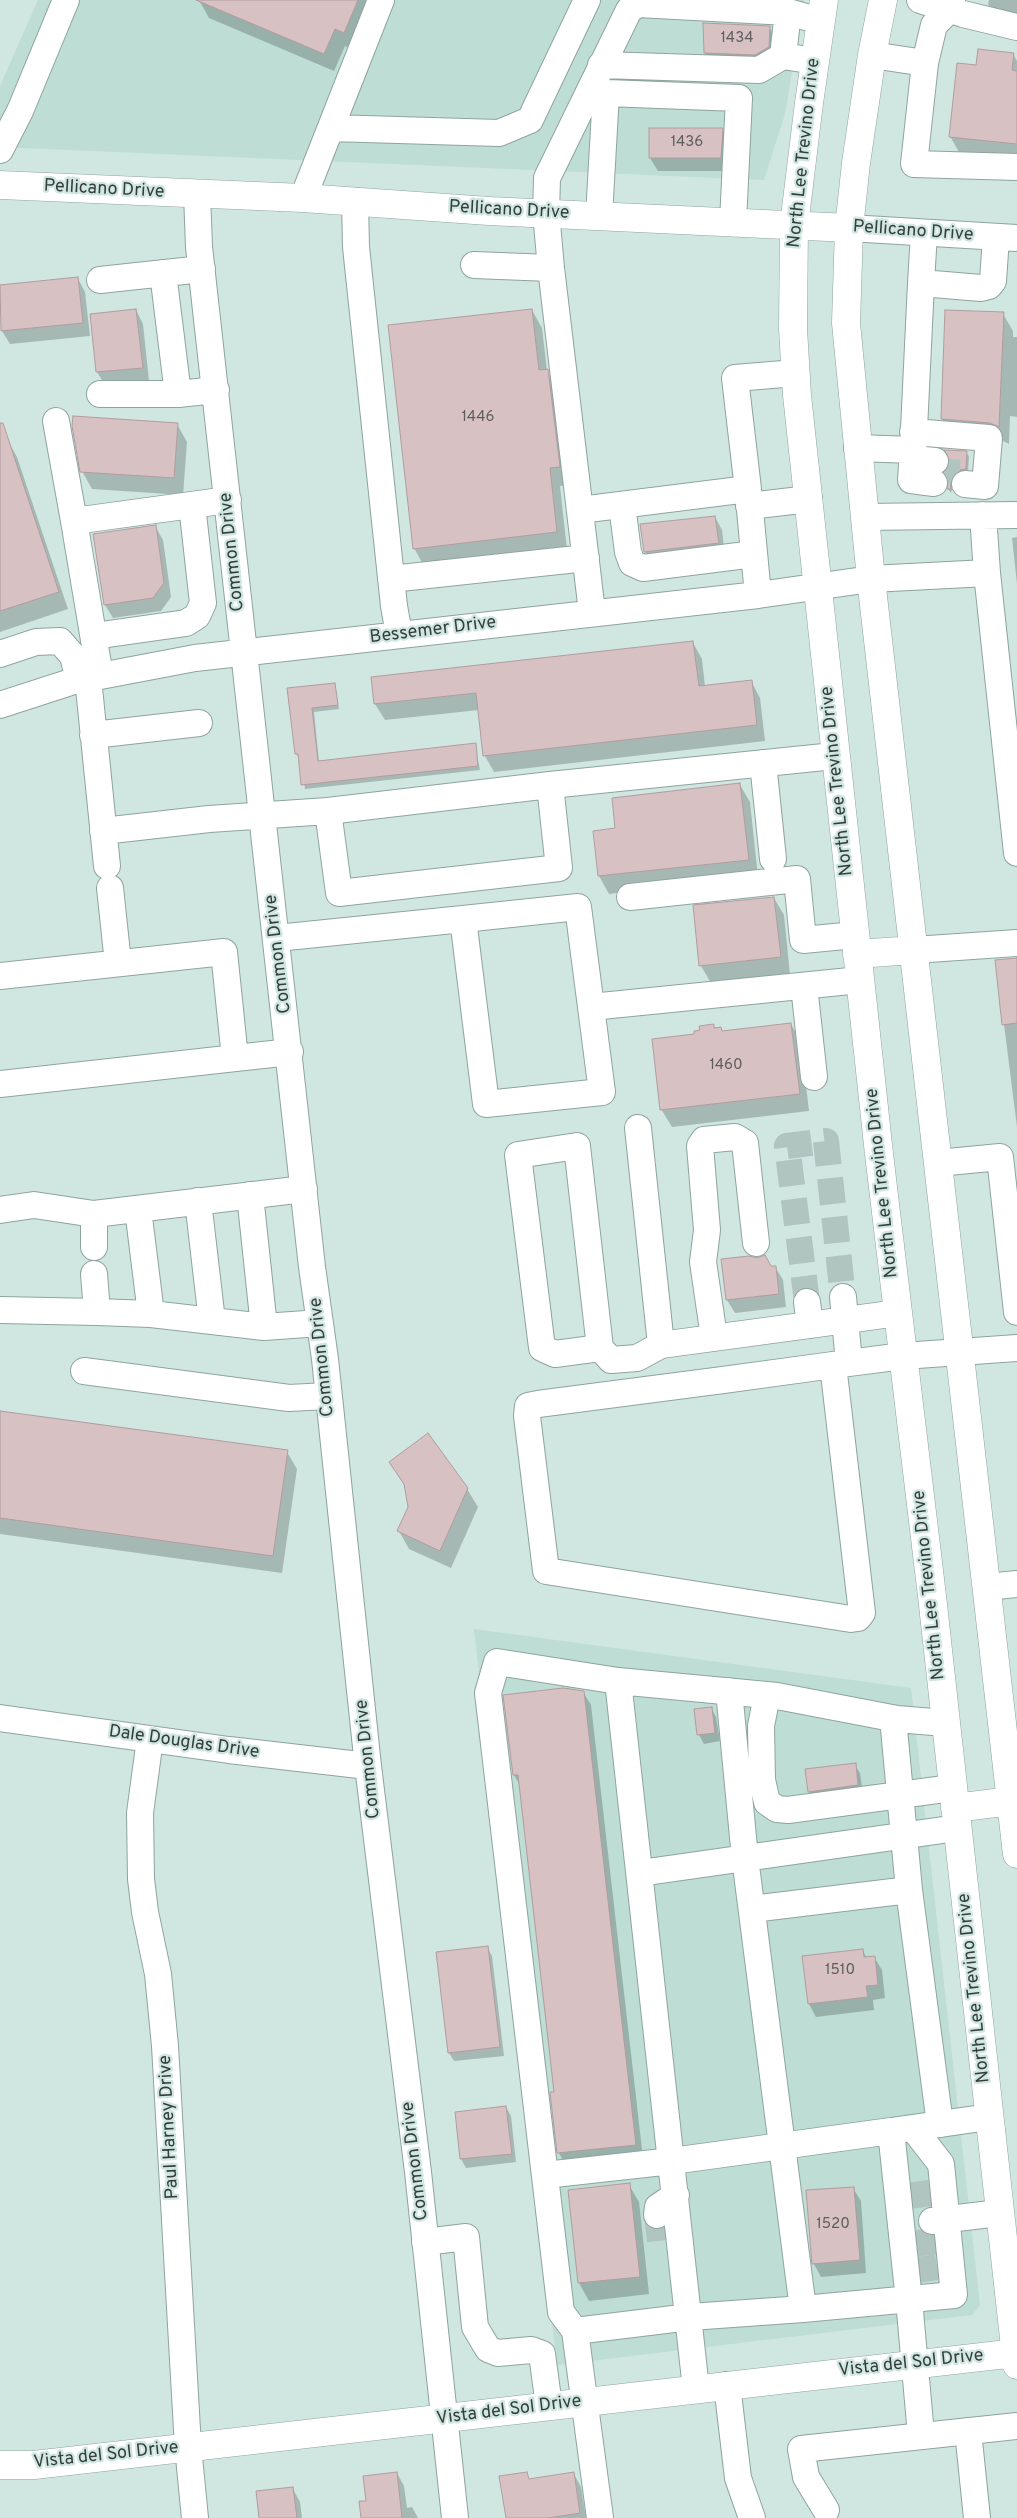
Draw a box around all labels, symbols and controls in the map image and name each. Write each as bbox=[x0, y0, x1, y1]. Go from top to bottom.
house number: 1434 bbox=[721, 30, 753, 48]
street label: North Lee Trevino Drive bbox=[784, 57, 826, 249]
house number: 1436 bbox=[671, 134, 703, 152]
street label: Pellicano Drive bbox=[43, 176, 165, 204]
street label: Pellicano Drive bbox=[448, 197, 570, 225]
street label: Pellicano Drive bbox=[852, 217, 974, 247]
house number: 1446 bbox=[462, 409, 494, 427]
street label: Common Drive bbox=[216, 491, 250, 613]
street label: Bessemer Drive bbox=[369, 613, 497, 649]
street label: North Lee Trevino Drive bbox=[817, 685, 859, 877]
street label: Common Drive bbox=[261, 893, 297, 1015]
house number: 1460 bbox=[709, 1057, 743, 1075]
street label: North Lee Trevino Drive bbox=[862, 1087, 904, 1279]
street label: Common Drive bbox=[306, 1296, 340, 1418]
street label: North Lee Trevino Drive bbox=[909, 1489, 951, 1681]
street label: Common Drive bbox=[352, 1698, 386, 1820]
street label: Dale Douglas Drive bbox=[107, 1722, 261, 1764]
street label: North Lee Trevino Drive bbox=[954, 1892, 996, 2084]
house number: 1510 bbox=[825, 1962, 855, 1980]
street label: Paul Harney Drive bbox=[155, 2054, 185, 2200]
street label: Common Drive bbox=[398, 2100, 434, 2222]
house number: 1520 bbox=[816, 2216, 850, 2234]
street label: Vista del Sol Drive bbox=[837, 2346, 985, 2382]
street label: Vista del Sol Drive bbox=[435, 2391, 583, 2431]
street label: Vista del Sol Drive bbox=[32, 2438, 180, 2474]

